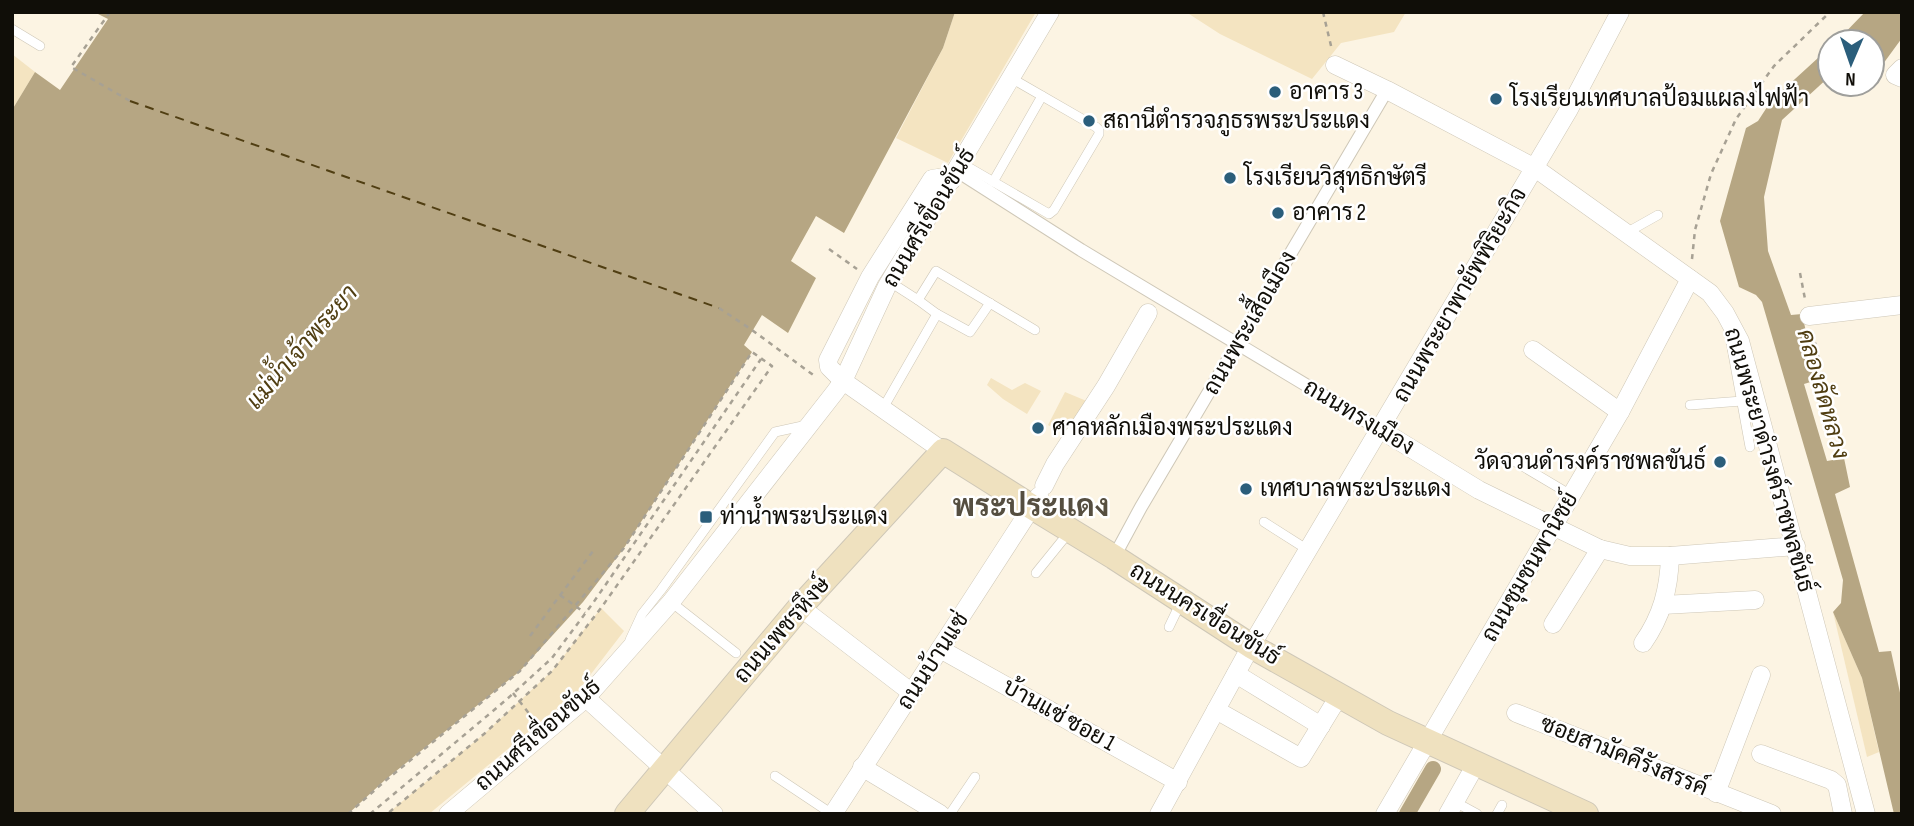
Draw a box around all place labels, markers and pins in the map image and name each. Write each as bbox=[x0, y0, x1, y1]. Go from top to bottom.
place label: อาคาร 3 bbox=[1289, 78, 1363, 106]
place label: โรงเรียนเทศบาลป้อมแผลงไฟฟ้า bbox=[1508, 82, 1809, 113]
marker: อาคาร 3 bbox=[1267, 84, 1283, 100]
marker: โรงเรียนเทศบาลป้อมแผลงไฟฟ้า bbox=[1488, 91, 1504, 107]
place label: สถานีตำรวจภูธรพระประแดง bbox=[1103, 105, 1370, 137]
marker: สถานีตำรวจภูธรพระประแดง bbox=[1081, 113, 1097, 129]
place label: โรงเรียนวิสุทธิกษัตรี bbox=[1242, 161, 1427, 193]
marker: โรงเรียนวิสุทธิกษัตรี bbox=[1222, 170, 1238, 186]
place label: อาคาร 2 bbox=[1292, 199, 1366, 227]
marker: อาคาร 2 bbox=[1270, 205, 1286, 221]
place label: ศาลหลักเมืองพระประแดง bbox=[1052, 412, 1293, 442]
marker: ศาลหลักเมืองพระประแดง bbox=[1030, 420, 1046, 436]
place label: วัดจวนดำรงค์ราชพลขันธ์ bbox=[1474, 445, 1706, 476]
marker: วัดจวนดำรงค์ราชพลขันธ์ bbox=[1712, 454, 1728, 470]
place label: เทศบาลพระประแดง bbox=[1260, 475, 1451, 503]
marker: เทศบาลพระประแดง bbox=[1238, 481, 1254, 497]
place label: ท่าน้ำพระประแดง bbox=[720, 496, 888, 531]
marker: ท่าน้ำพระประแดง bbox=[698, 509, 714, 525]

